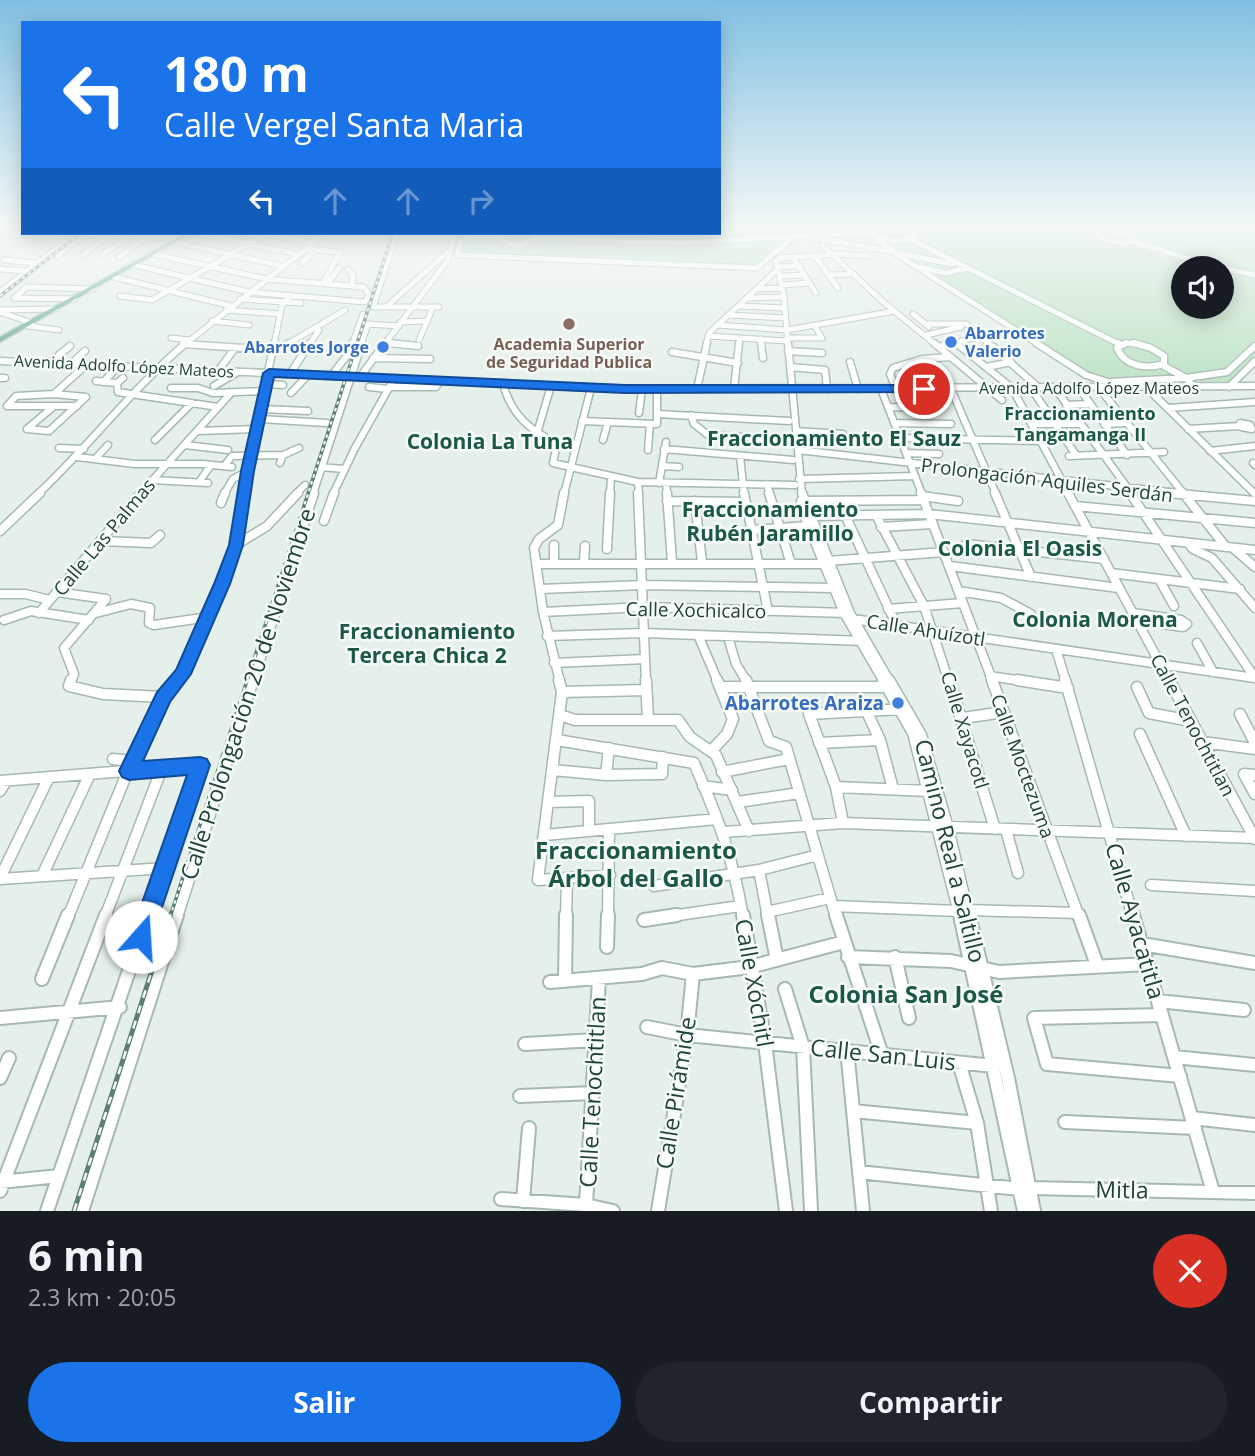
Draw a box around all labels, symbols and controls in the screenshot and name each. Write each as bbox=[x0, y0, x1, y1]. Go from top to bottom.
text: 180 m bbox=[164, 40, 309, 106]
icon: left bbox=[49, 49, 140, 140]
text: Calle Vergel Santa Maria bbox=[164, 103, 524, 146]
icon: left bbox=[243, 182, 281, 220]
icon: ahead bbox=[316, 182, 354, 220]
icon: ahead bbox=[389, 182, 427, 220]
icon: right bbox=[462, 182, 500, 220]
map controls bbox=[1171, 256, 1234, 319]
button: sound bbox=[1171, 256, 1234, 319]
marker: Academia Superior de Seguridad Publica bbox=[561, 316, 577, 332]
place label: Abarrotes Valerio bbox=[965, 322, 1045, 362]
place label: Academia Superior de Seguridad Publica bbox=[486, 333, 652, 373]
marker: Abarrotes Valerio bbox=[943, 334, 959, 350]
place label: Abarrotes Jorge bbox=[244, 336, 369, 358]
marker: Abarrotes Jorge bbox=[375, 339, 391, 355]
street label: Avenida Adolfo López Mateos bbox=[14, 349, 234, 383]
pin bbox=[894, 359, 954, 419]
icon: arrive bbox=[905, 370, 943, 408]
street label: Avenida Adolfo López Mateos bbox=[979, 377, 1199, 399]
district label: Fraccionamiento Tangamanga II bbox=[1004, 401, 1156, 446]
district label: Fraccionamiento El Sauz bbox=[707, 424, 961, 452]
district label: Colonia La Tuna bbox=[407, 427, 573, 455]
street label: Prolongación Aquiles Serdán bbox=[920, 452, 1174, 508]
street label: Calle Las Palmas bbox=[47, 473, 161, 601]
district label: Fraccionamiento Rubén Jaramillo bbox=[682, 495, 858, 547]
street label: Calle Prolongación 20 de Noviembre bbox=[172, 504, 322, 884]
district label: Colonia El Oasis bbox=[938, 534, 1102, 562]
street label: Calle Xochicalco bbox=[625, 596, 767, 624]
district label: Colonia Morena bbox=[1012, 605, 1178, 633]
street label: Calle Ahuízotl bbox=[865, 608, 987, 652]
district label: Fraccionamiento Tercera Chica 2 bbox=[339, 617, 515, 669]
street label: Calle Tenochtitlan bbox=[1144, 649, 1242, 801]
street label: Calle Xayacotl bbox=[935, 668, 995, 792]
place label: Abarrotes Araiza bbox=[725, 690, 884, 716]
street label: Calle Moctezuma bbox=[985, 690, 1061, 842]
marker: Abarrotes Araiza bbox=[890, 695, 906, 711]
street label: Camino Real a Saltillo bbox=[908, 736, 994, 966]
district label: Fraccionamiento Árbol del Gallo bbox=[535, 833, 737, 894]
street label: Calle Ayacatitla bbox=[1098, 839, 1174, 1003]
position arrow bbox=[104, 900, 178, 974]
street label: Calle Xóchitl bbox=[728, 916, 782, 1050]
district label: Colonia San José bbox=[809, 977, 1003, 1010]
street label: Calle Tenochtitlan bbox=[571, 996, 613, 1188]
street label: Calle Pirámide bbox=[647, 1014, 703, 1171]
street label: Calle San Luis bbox=[809, 1030, 957, 1078]
street label: Mitla bbox=[1095, 1173, 1149, 1205]
text: 6 min bbox=[28, 1226, 145, 1283]
button: close bbox=[1153, 1234, 1227, 1308]
text: 2.3 km · 20:05 bbox=[28, 1281, 176, 1313]
button: Salir bbox=[28, 1362, 621, 1442]
button: Compartir bbox=[635, 1362, 1227, 1442]

